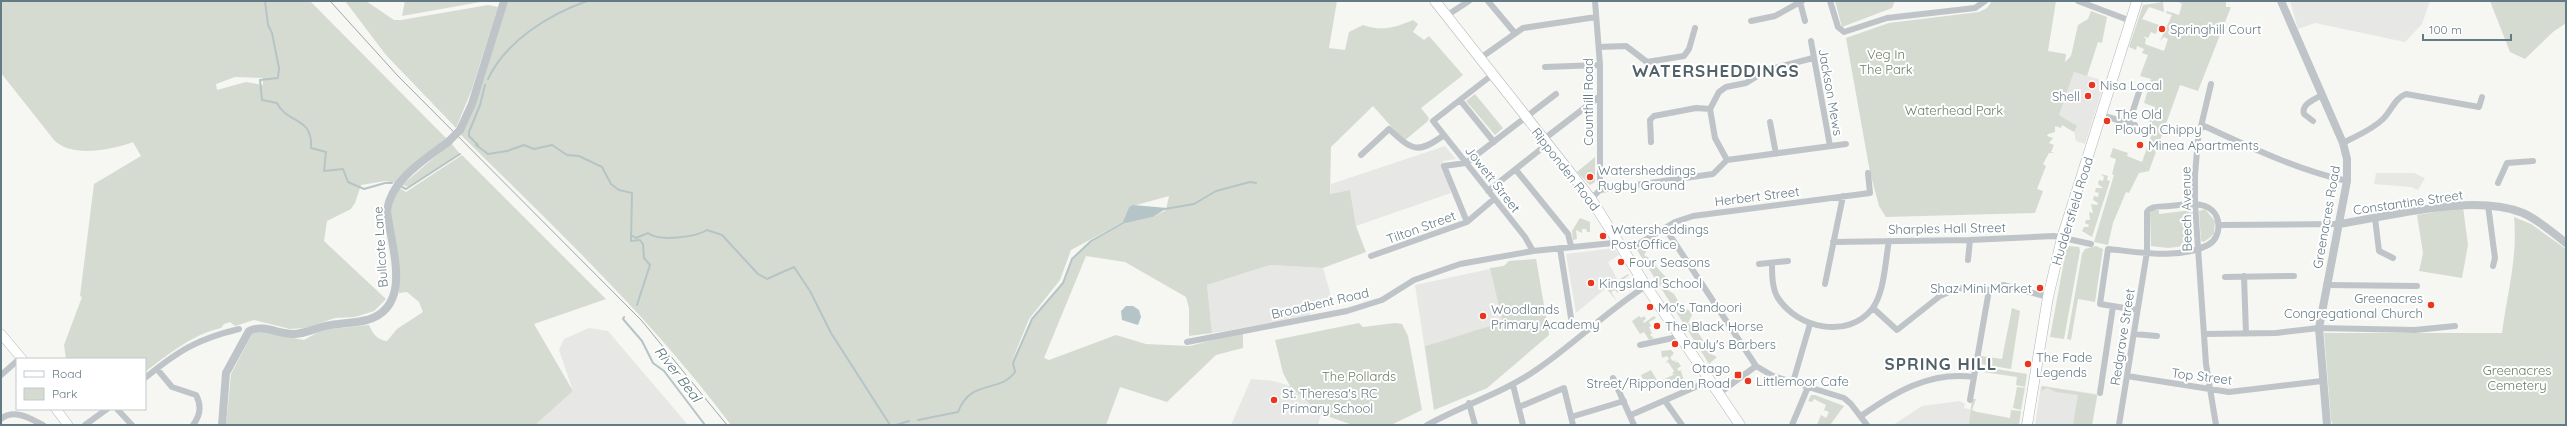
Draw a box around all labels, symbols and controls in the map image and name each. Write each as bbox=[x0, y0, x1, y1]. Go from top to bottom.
scale bar bbox=[2423, 16, 2511, 42]
place label: Springhill Court bbox=[2170, 21, 2261, 37]
text: 100 m bbox=[2429, 22, 2462, 37]
marker: Springhill Court bbox=[2157, 24, 2167, 34]
park label: Veg In The Park bbox=[1859, 46, 1913, 77]
street label: Jackson Mews bbox=[1815, 47, 1847, 137]
street label: Counthill Road bbox=[1580, 58, 1596, 146]
district label: WATERSHEDDINGS bbox=[1632, 60, 1800, 81]
place label: Nisa Local bbox=[2100, 77, 2162, 93]
marker: Nisa Local bbox=[2087, 80, 2097, 90]
place label: Shell bbox=[2052, 88, 2080, 104]
marker: Shell bbox=[2083, 91, 2093, 101]
park label: Waterhead Park bbox=[1905, 102, 2003, 118]
place label: The Old Plough Chippy bbox=[2115, 106, 2202, 137]
marker: The Old Plough Chippy bbox=[2102, 116, 2112, 126]
street label: Ripponden Road bbox=[1529, 124, 1603, 214]
place label: Minea Apartments bbox=[2148, 137, 2259, 153]
marker: Minea Apartments bbox=[2135, 140, 2145, 150]
street label: Jowett Street bbox=[1462, 142, 1524, 216]
street label: Huddersfield Road bbox=[2048, 155, 2096, 267]
place label: Watersheddings Rugby Ground bbox=[1598, 162, 1696, 193]
street label: Greenacres Road bbox=[2309, 164, 2343, 270]
street label: Beech Avenue bbox=[2177, 166, 2195, 252]
marker: Watersheddings Rugby Ground bbox=[1585, 172, 1595, 182]
street label: Herbert Street bbox=[1714, 183, 1800, 209]
street label: Constantine Street bbox=[2352, 186, 2464, 218]
street label: Bullcote Lane bbox=[369, 206, 391, 288]
street label: Tilton Street bbox=[1384, 207, 1458, 247]
street label: Sharples Hall Street bbox=[1888, 219, 2006, 237]
place label: Watersheddings Post Office bbox=[1611, 221, 1709, 252]
marker: Watersheddings Post Office bbox=[1598, 231, 1608, 241]
place label: Four Seasons bbox=[1629, 254, 1710, 270]
marker: Four Seasons bbox=[1616, 257, 1626, 267]
place label: Kingsland School bbox=[1599, 275, 1702, 291]
marker: Kingsland School bbox=[1586, 278, 1596, 288]
place label: Shaz Mini Market bbox=[1930, 280, 2032, 296]
marker: Shaz Mini Market bbox=[2035, 283, 2045, 293]
street label: Broadbent Road bbox=[1270, 284, 1370, 322]
street label: Redgrave Street bbox=[2106, 287, 2138, 387]
place label: Greenacres Congregational Church bbox=[2284, 290, 2423, 321]
place label: Mo's Tandoori bbox=[1658, 299, 1742, 315]
marker: Greenacres Congregational Church bbox=[2426, 300, 2436, 310]
place label: Woodlands Primary Academy bbox=[1491, 301, 1600, 332]
marker: Mo's Tandoori bbox=[1645, 302, 1655, 312]
marker: Woodlands Primary Academy bbox=[1478, 311, 1488, 321]
place label: The Black Horse bbox=[1665, 318, 1763, 334]
marker: The Black Horse bbox=[1652, 321, 1662, 331]
place label: Pauly's Barbers bbox=[1683, 336, 1776, 352]
marker: Pauly's Barbers bbox=[1670, 339, 1680, 349]
water label: River Beal bbox=[651, 343, 706, 407]
place label: The Fade Legends bbox=[2036, 349, 2092, 380]
district label: SPRING HILL bbox=[1885, 353, 1997, 374]
legend bbox=[16, 358, 146, 410]
marker: The Fade Legends bbox=[2023, 359, 2033, 369]
place label: Otago Street/Ripponden Road bbox=[1587, 360, 1730, 391]
park label: Greenacres Cemetery bbox=[2483, 362, 2551, 393]
street label: Top Street bbox=[2171, 364, 2233, 388]
text: Road bbox=[52, 366, 82, 381]
park label: The Pollards bbox=[1322, 368, 1396, 384]
marker: Otago Street/Ripponden Road bbox=[1733, 370, 1743, 380]
place label: Littlemoor Cafe bbox=[1756, 373, 1849, 389]
marker: Littlemoor Cafe bbox=[1743, 376, 1753, 386]
place label: St. Theresa's RC Primary School bbox=[1282, 385, 1378, 416]
text: Park bbox=[52, 386, 77, 401]
marker: St. Theresa's RC Primary School bbox=[1269, 395, 1279, 405]

